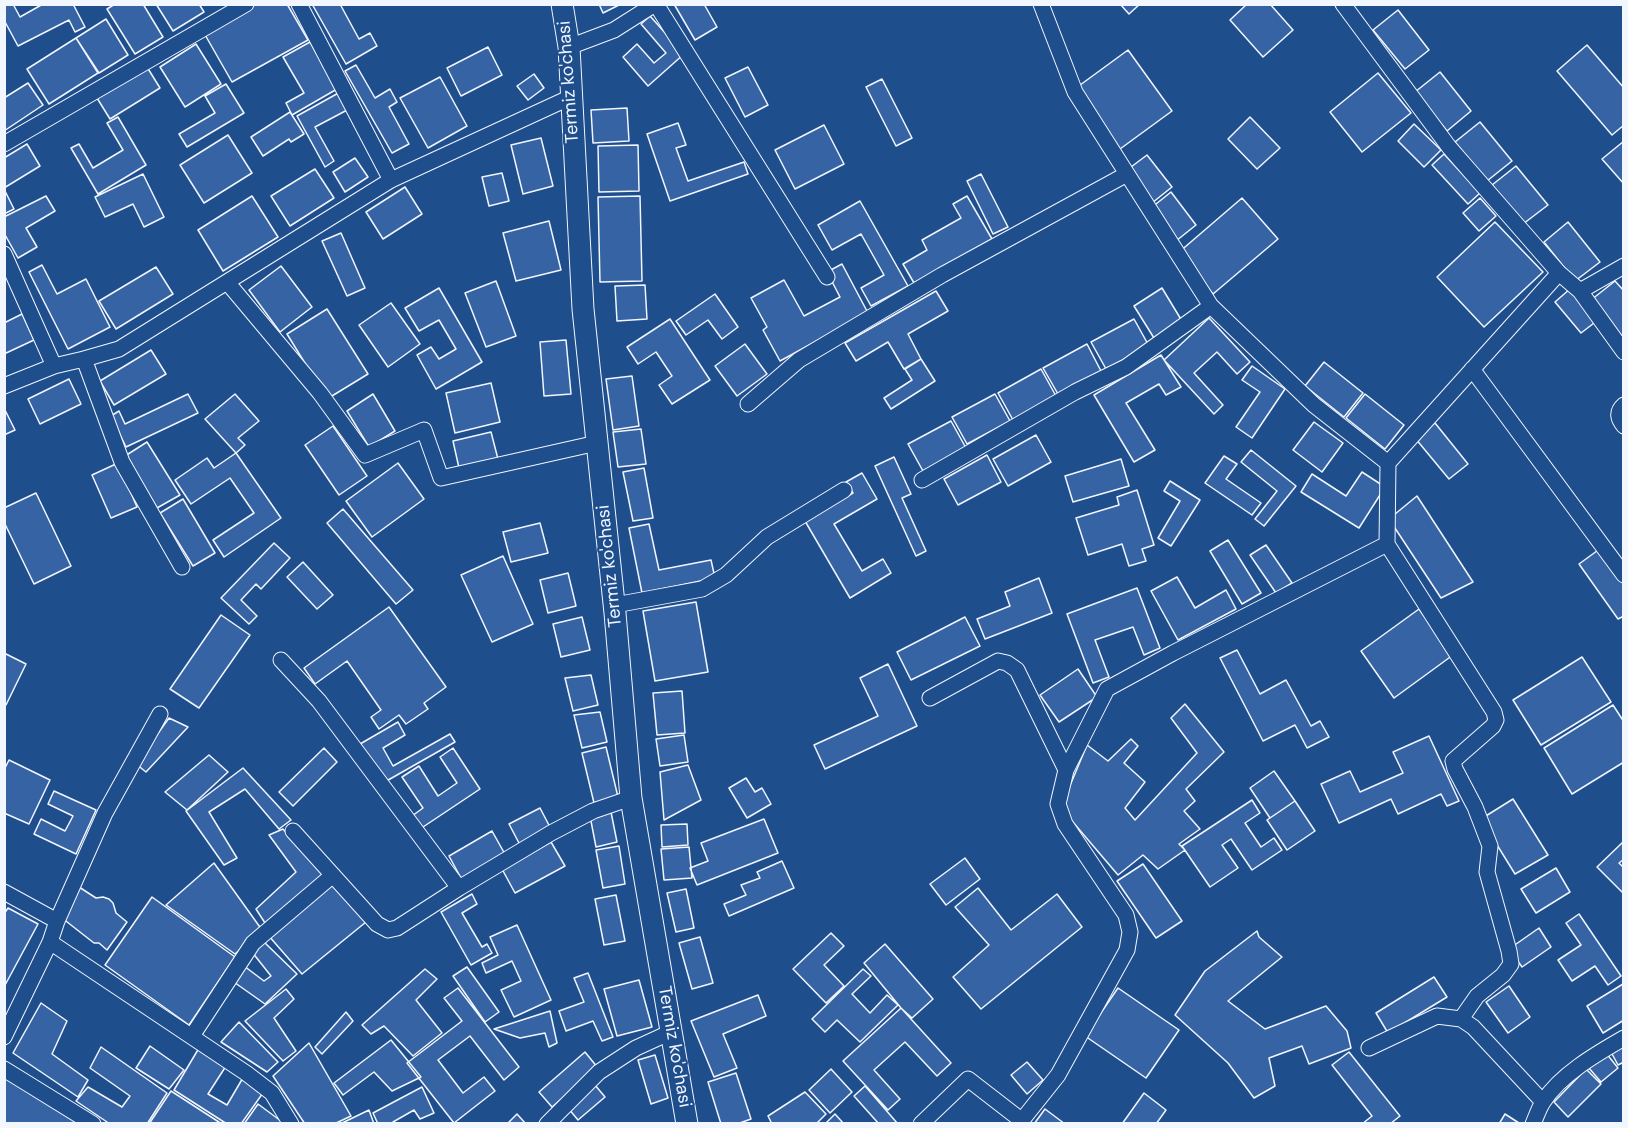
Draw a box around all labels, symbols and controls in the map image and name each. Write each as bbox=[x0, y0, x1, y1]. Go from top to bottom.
street label: Termiz ko'chasi bbox=[554, 20, 584, 144]
street label: Termiz ko'chasi bbox=[593, 504, 627, 628]
street label: Termiz ko'chasi bbox=[653, 985, 695, 1109]

